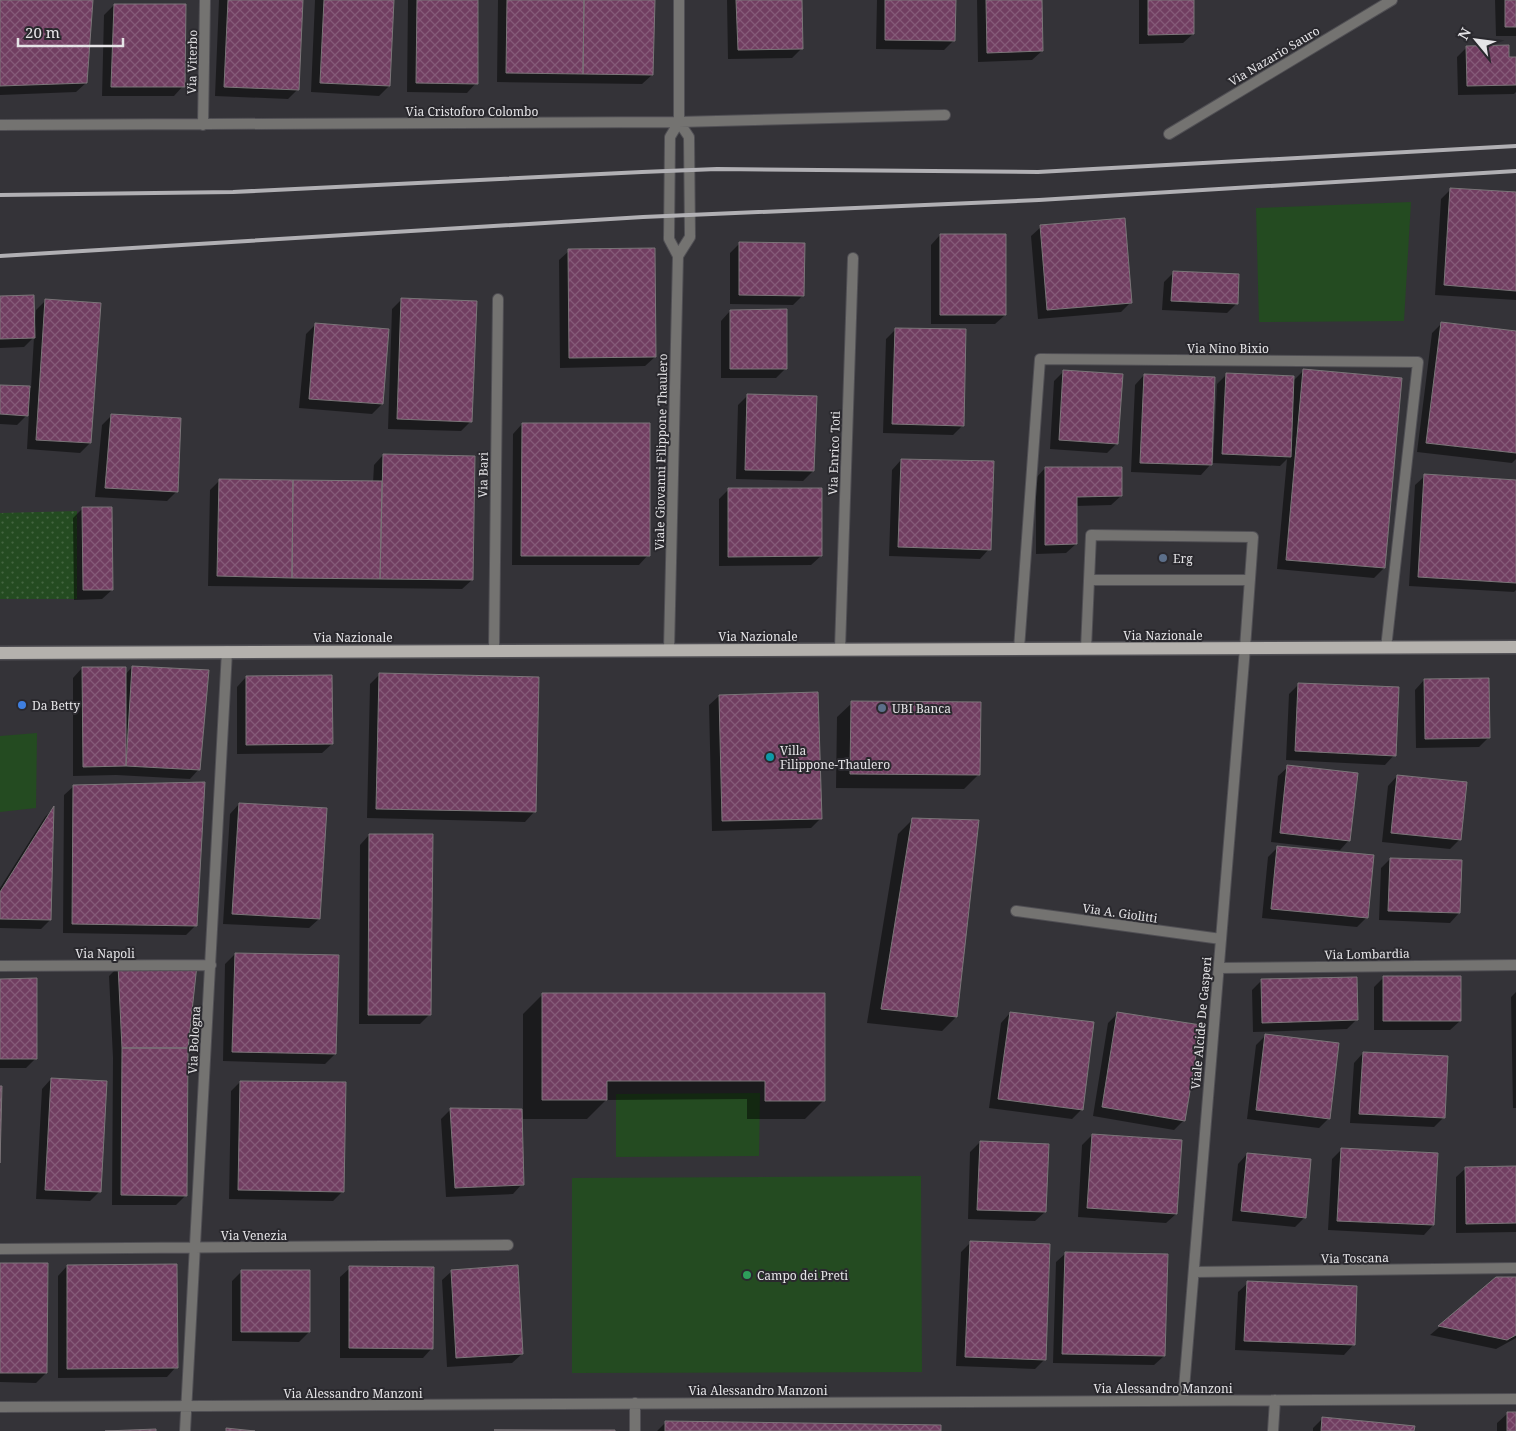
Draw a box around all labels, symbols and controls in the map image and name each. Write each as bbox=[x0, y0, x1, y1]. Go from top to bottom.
scale bar bbox=[18, 15, 122, 47]
north arrow bbox=[1451, 15, 1501, 65]
text: 20 m bbox=[25, 22, 60, 42]
street label: Via Nazario Sauro bbox=[1225, 22, 1323, 90]
text: N bbox=[1453, 24, 1475, 43]
street label: Via Viterbo bbox=[183, 30, 201, 94]
street label: Via Cristoforo Colombo bbox=[406, 103, 538, 120]
street label: Via Nino Bixio bbox=[1187, 340, 1269, 357]
street label: Viale Giovanni Filippone Thaulero bbox=[651, 353, 671, 551]
street label: Via Enrico Toti bbox=[824, 410, 844, 495]
street label: Via Bari bbox=[474, 452, 492, 498]
place label: Erg bbox=[1173, 550, 1193, 567]
marker: Erg bbox=[1157, 552, 1169, 564]
street label: Via Nazionale bbox=[1123, 627, 1203, 644]
street label: Via Nazionale bbox=[718, 628, 798, 645]
street label: Via Nazionale bbox=[313, 629, 393, 646]
place label: Da Betty bbox=[32, 697, 80, 714]
marker: Da Betty bbox=[16, 699, 28, 711]
place label: UBI Banca bbox=[892, 700, 951, 717]
marker: UBI Banca bbox=[876, 702, 888, 714]
place label: Villa Filippone-Thaulero bbox=[780, 742, 890, 773]
marker: Villa Filippone-Thaulero bbox=[764, 751, 776, 763]
street label: Via A. Giolitti bbox=[1081, 899, 1159, 927]
street label: Via Napoli bbox=[75, 945, 135, 962]
street label: Via Lombardia bbox=[1324, 945, 1410, 963]
street label: Viale Alcide De Gasperi bbox=[1187, 956, 1215, 1090]
street label: Via Bologna bbox=[184, 1005, 204, 1074]
street label: Via Venezia bbox=[221, 1227, 287, 1244]
street label: Via Toscana bbox=[1321, 1249, 1389, 1267]
place label: Campo dei Preti bbox=[757, 1267, 848, 1284]
marker: Campo dei Preti bbox=[741, 1269, 753, 1281]
street label: Via Alessandro Manzoni bbox=[1093, 1380, 1233, 1397]
street label: Via Alessandro Manzoni bbox=[688, 1382, 828, 1399]
street label: Via Alessandro Manzoni bbox=[283, 1385, 423, 1402]

